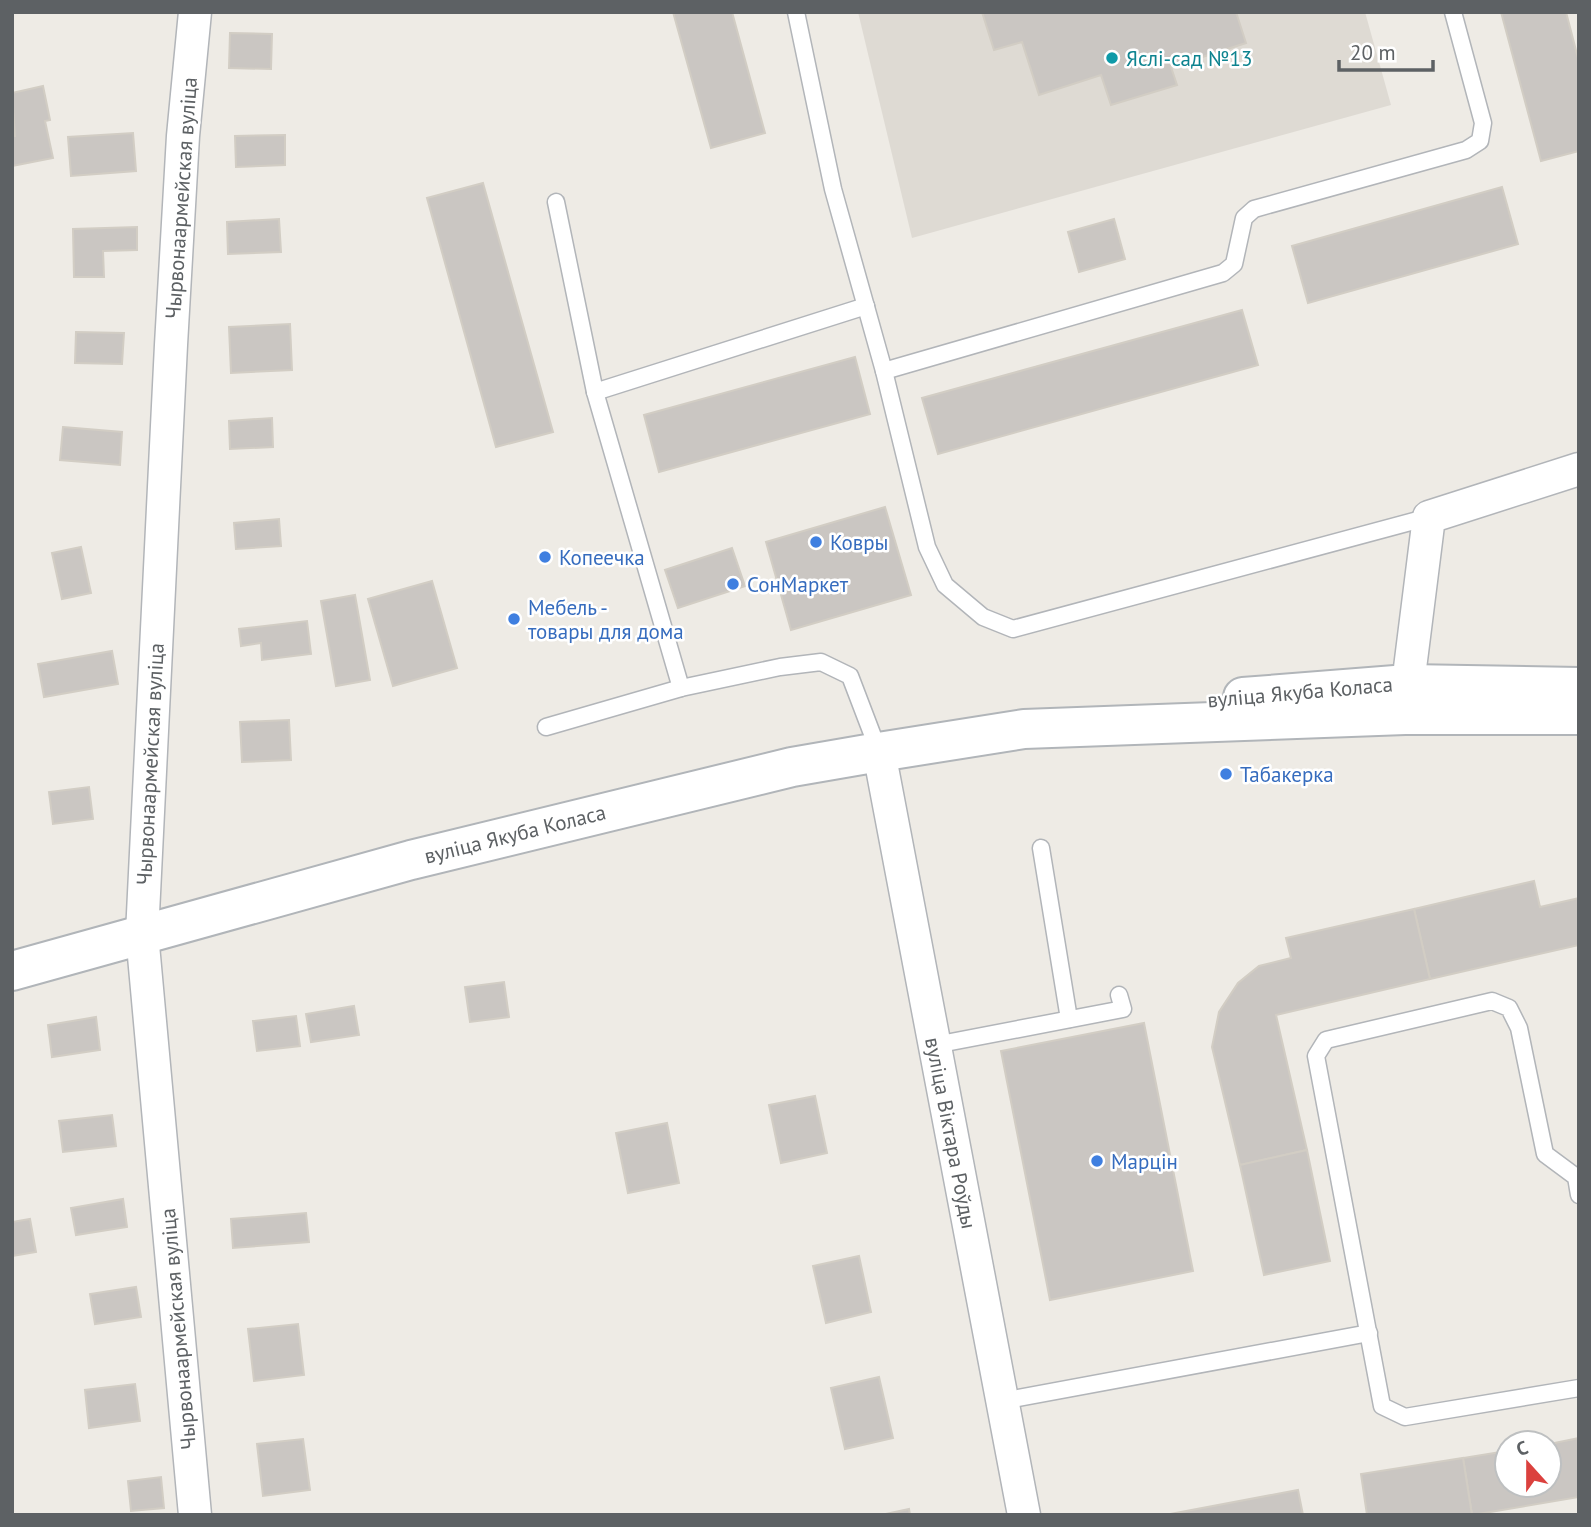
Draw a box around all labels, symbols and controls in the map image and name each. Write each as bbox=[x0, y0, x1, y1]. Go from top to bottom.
scale bar bbox=[1339, 28, 1434, 72]
text: 20 m bbox=[1350, 39, 1396, 66]
place label: Яслі-сад №13 bbox=[1126, 45, 1252, 72]
marker: Яслі-сад №13 bbox=[1104, 50, 1120, 66]
street label: Чырвонаармейская вуліца bbox=[159, 76, 203, 320]
place label: Ковры bbox=[830, 529, 888, 556]
marker: Ковры bbox=[808, 534, 824, 550]
place label: Копеечка bbox=[559, 544, 645, 571]
marker: Копеечка bbox=[537, 549, 553, 565]
place label: СонМаркет bbox=[747, 571, 849, 598]
marker: СонМаркет bbox=[725, 576, 741, 592]
place label: Мебель - товары для дома bbox=[528, 594, 684, 645]
marker: Мебель - товары для дома bbox=[506, 611, 522, 627]
street label: Чырвонаармейская вуліца bbox=[130, 642, 170, 886]
street label: вуліца Якуба Коласа bbox=[1206, 670, 1394, 714]
place label: Табакерка bbox=[1240, 761, 1334, 788]
marker: Табакерка bbox=[1218, 766, 1234, 782]
street label: вуліца Якуба Коласа bbox=[421, 798, 609, 870]
street label: вуліца Віктара Роўды bbox=[919, 1035, 983, 1231]
place label: Марцін bbox=[1111, 1148, 1178, 1175]
marker: Марцін bbox=[1089, 1153, 1105, 1169]
street label: Чырвонаармейская вуліца bbox=[154, 1207, 202, 1451]
north arrow bbox=[1493, 1429, 1563, 1499]
text: С bbox=[1513, 1435, 1532, 1461]

